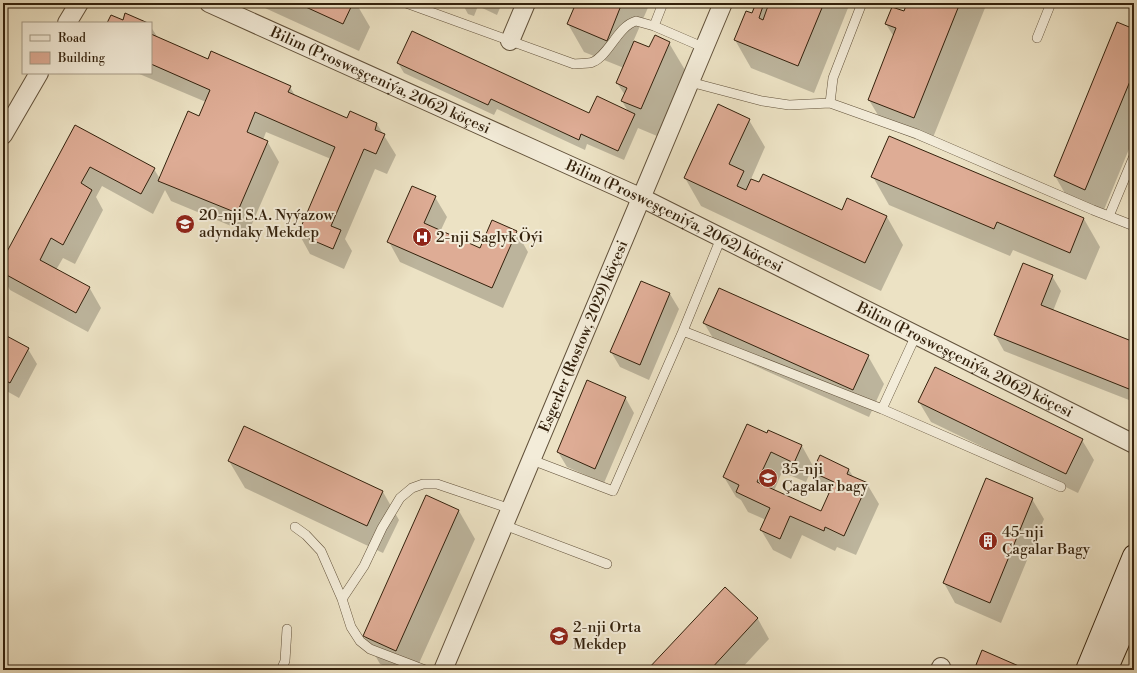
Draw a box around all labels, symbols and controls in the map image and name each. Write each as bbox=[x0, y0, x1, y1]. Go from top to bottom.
legend bbox=[22, 22, 152, 74]
street label: Bilim (Prosweşçeniýa, 2062) köçesi bbox=[267, 22, 493, 138]
text: Road bbox=[58, 31, 86, 46]
text: Building bbox=[57, 51, 106, 66]
street label: Bilim (Prosweşçeniýa, 2062) köçesi bbox=[562, 155, 786, 277]
place label: 20-nji S.A. Nyýazow adyndaky Mekdep bbox=[199, 206, 335, 242]
school or university icon: 20-nji S.A. Nyýazow adyndaky Mekdep bbox=[174, 213, 196, 235]
hospital icon: 2-nji Saglyk Öýi bbox=[411, 226, 433, 248]
place label: 2-nji Saglyk Öýi bbox=[436, 227, 543, 247]
street label: Esgerler (Rostow, 2029) köçesi bbox=[534, 237, 632, 435]
street label: Bilim (Prosweşçeniýa, 2062) köçesi bbox=[853, 297, 1076, 422]
place label: 35-nji Çagalar bagy bbox=[782, 460, 869, 496]
school or university icon: 35-nji Çagalar bagy bbox=[757, 467, 779, 489]
place label: 45-nji Çagalar Bagy bbox=[1002, 523, 1091, 559]
building icon: 45-nji Çagalar Bagy bbox=[977, 530, 999, 552]
place label: 2-nji Orta Mekdep bbox=[573, 618, 642, 654]
school or university icon: 2-nji Orta Mekdep bbox=[548, 625, 570, 647]

